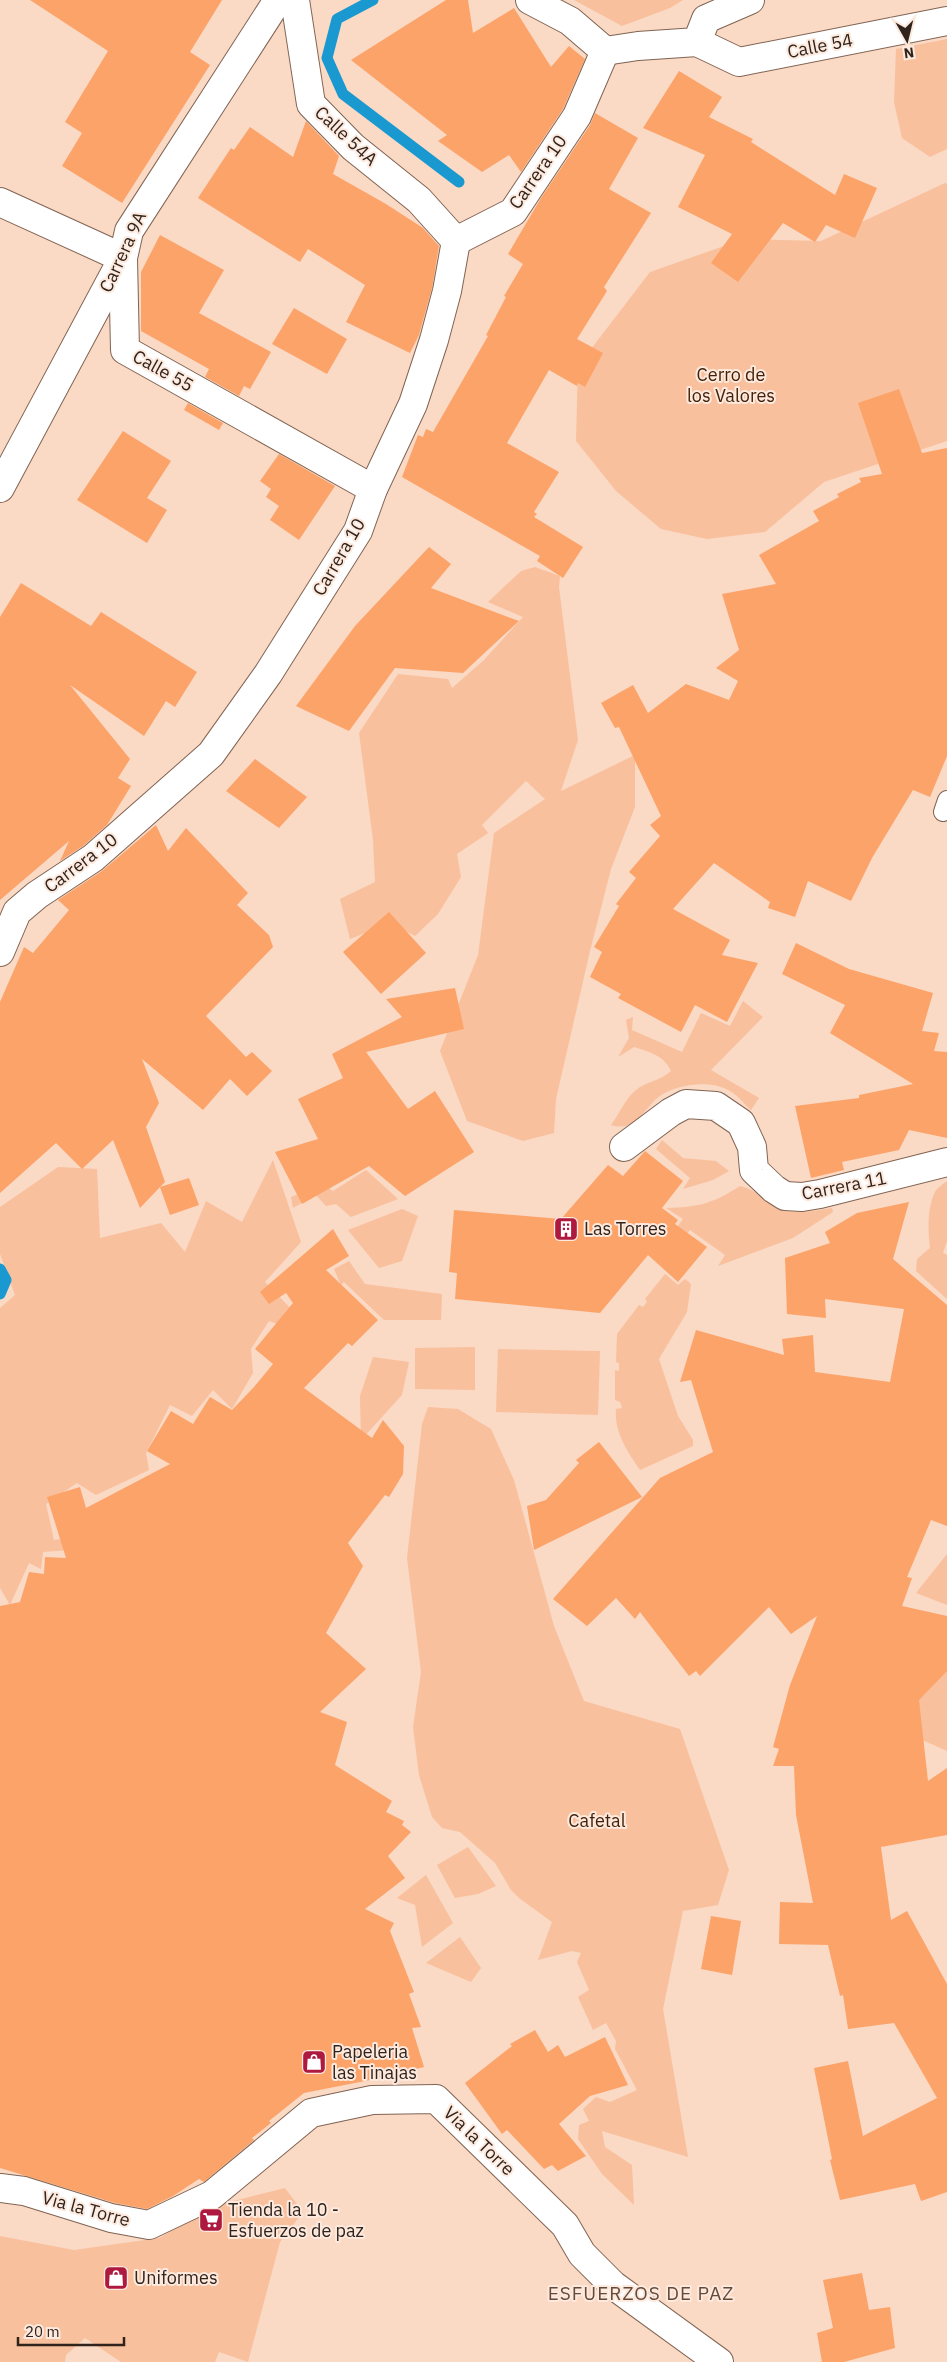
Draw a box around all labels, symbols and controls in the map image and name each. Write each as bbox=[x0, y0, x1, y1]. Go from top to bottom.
north arrow bbox=[882, 15, 932, 65]
street label: Calle 54 bbox=[785, 28, 855, 63]
text: N bbox=[903, 43, 915, 62]
street label: Calle 54A bbox=[310, 101, 383, 171]
street label: Carrera 10 bbox=[504, 130, 572, 213]
street label: Carrera 9A bbox=[94, 207, 151, 296]
street label: Calle 55 bbox=[129, 344, 198, 397]
park label: Cerro de los Valores bbox=[687, 363, 775, 407]
street label: Carrera 10 bbox=[307, 514, 370, 600]
street label: Carrera 10 bbox=[40, 828, 122, 898]
street label: Carrera 11 bbox=[800, 1166, 888, 1205]
building icon: Las Torres bbox=[553, 1216, 579, 1242]
place label: Las Torres bbox=[584, 1217, 667, 1240]
park label: Cafetal bbox=[568, 1809, 626, 1832]
place label: Papeleria las Tinajas bbox=[332, 2040, 417, 2084]
shop icon: Papeleria las Tinajas bbox=[301, 2049, 327, 2075]
street label: Via la Torre bbox=[439, 2101, 520, 2180]
street label: Via la Torre bbox=[40, 2186, 133, 2231]
place label: Tienda la 10 - Esfuerzos de paz bbox=[228, 2198, 364, 2242]
supermarket icon: Tienda la 10 - Esfuerzos de paz bbox=[198, 2207, 224, 2233]
shop icon: Uniformes bbox=[103, 2265, 129, 2291]
place label: Uniformes bbox=[134, 2266, 218, 2289]
district label: ESFUERZOS DE PAZ bbox=[548, 2281, 734, 2305]
scale bar bbox=[18, 2314, 124, 2346]
text: 20 m bbox=[25, 2322, 60, 2341]

